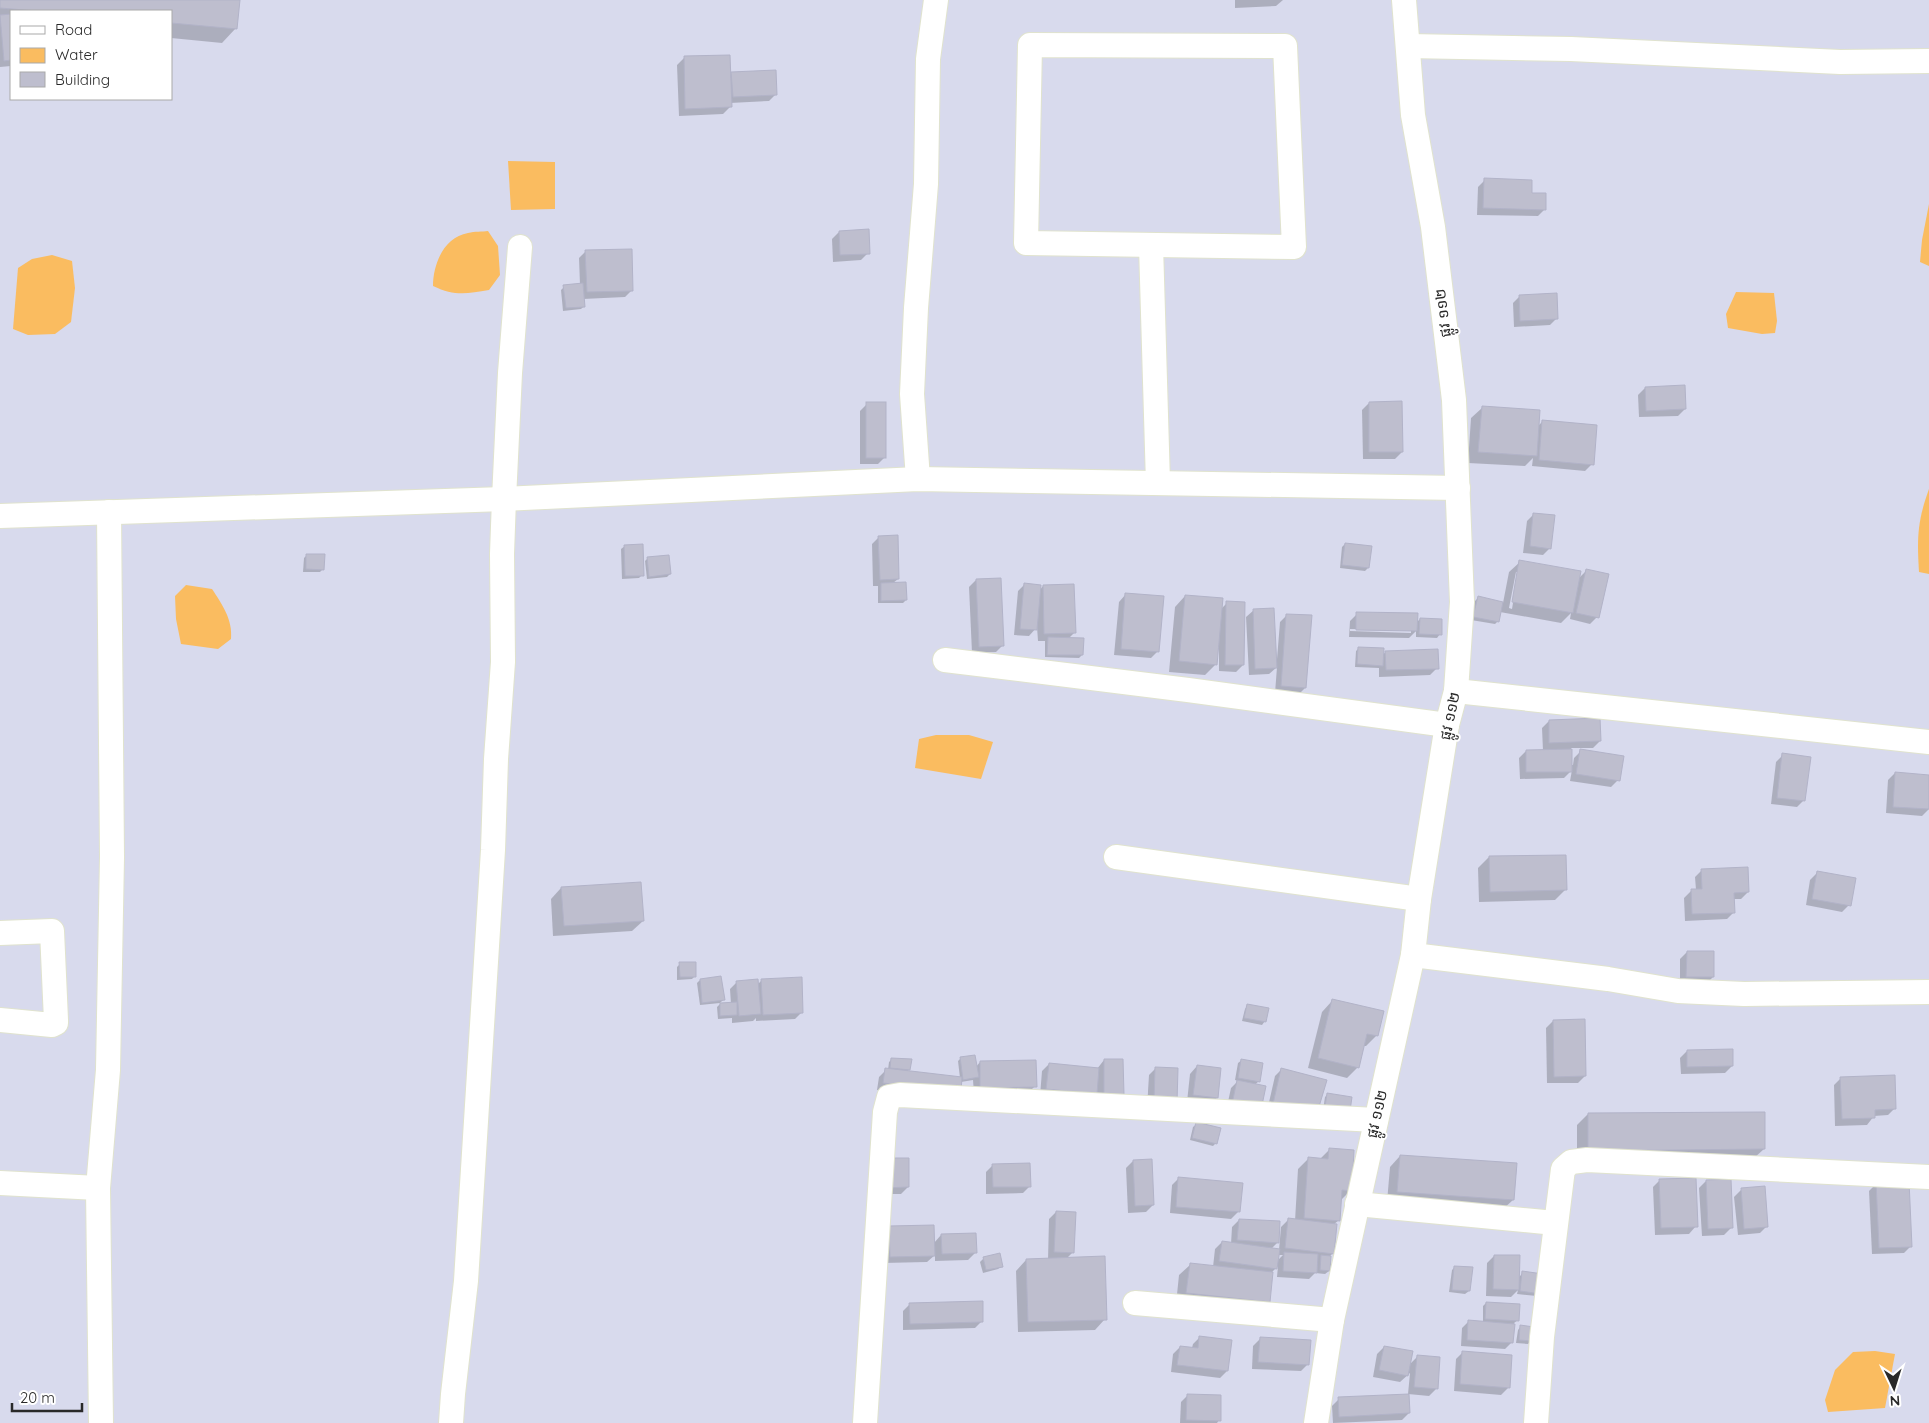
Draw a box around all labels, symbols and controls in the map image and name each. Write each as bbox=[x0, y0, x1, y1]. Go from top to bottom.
legend bbox=[10, 10, 172, 100]
text: Road bbox=[55, 20, 92, 39]
text: Water bbox=[55, 45, 98, 64]
text: Building bbox=[55, 70, 110, 89]
street label: ផ្លូវ ១១២ bbox=[1430, 287, 1459, 338]
street label: ផ្លូវ ១១២ bbox=[1435, 690, 1468, 743]
street label: ផ្លូវ ១១២ bbox=[1362, 1088, 1396, 1141]
north arrow bbox=[1869, 1363, 1919, 1413]
scale bar bbox=[12, 1380, 82, 1412]
text: 20 m bbox=[20, 1388, 55, 1407]
text: N bbox=[1889, 1392, 1901, 1410]

